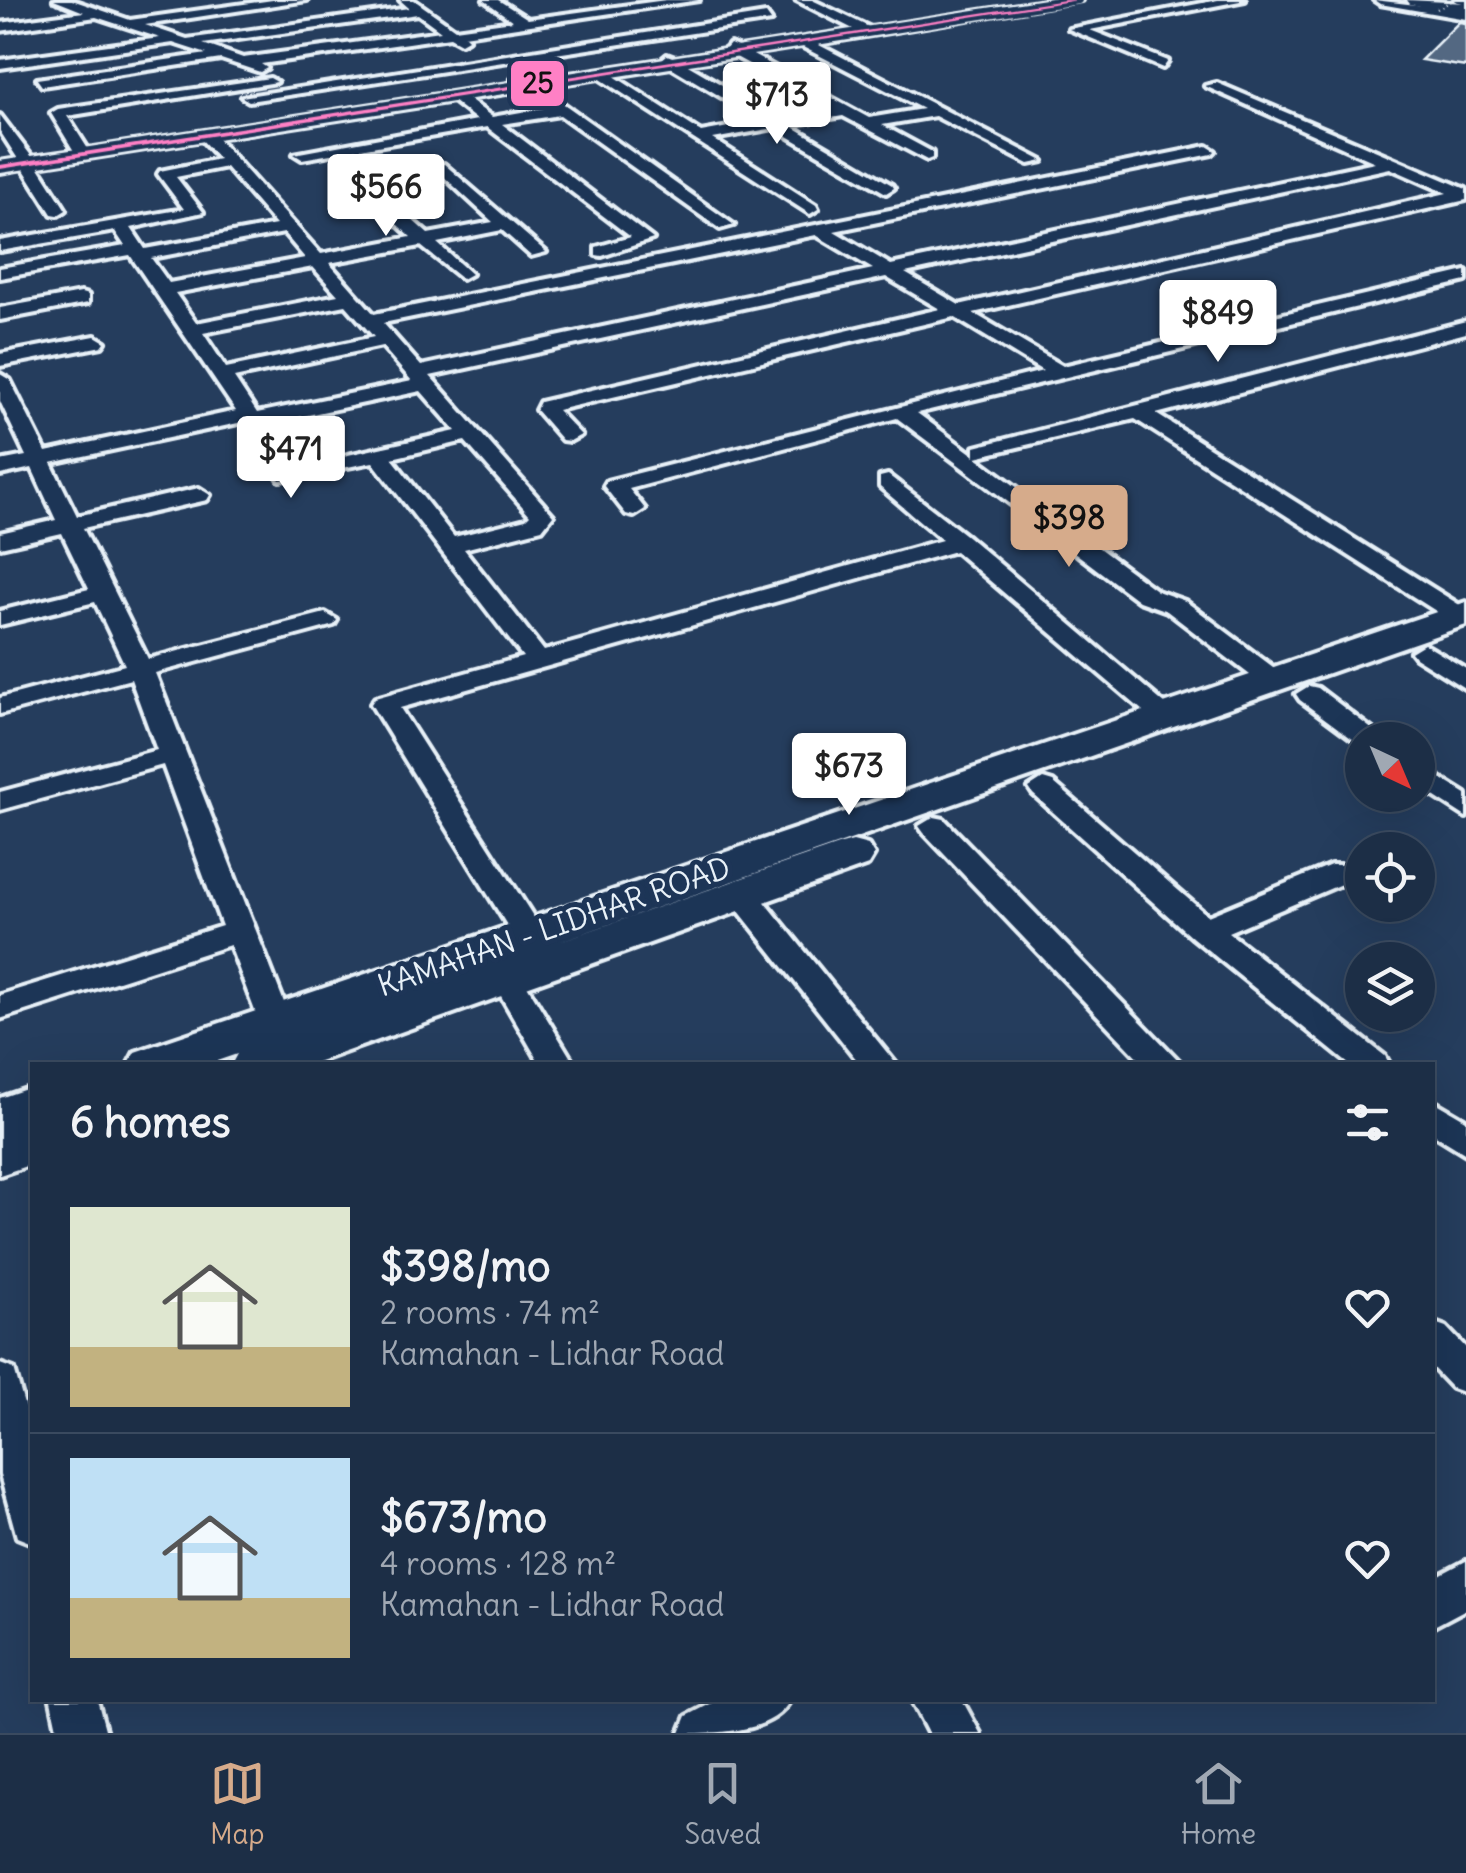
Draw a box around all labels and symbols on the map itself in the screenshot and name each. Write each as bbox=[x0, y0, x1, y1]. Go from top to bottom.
line badge: 25 bbox=[509, 59, 566, 108]
pin: $713 bbox=[718, 62, 836, 147]
text: 25 bbox=[522, 65, 554, 101]
pin: $566 bbox=[327, 154, 445, 239]
pin: $849 bbox=[1159, 280, 1277, 365]
pin: $471 bbox=[232, 416, 350, 501]
pin: $398 bbox=[1010, 485, 1128, 570]
north arrow bbox=[1345, 722, 1435, 812]
pin: $673 bbox=[790, 733, 908, 818]
street label: KAMAHAN - LIDHAR ROAD bbox=[372, 848, 735, 1004]

